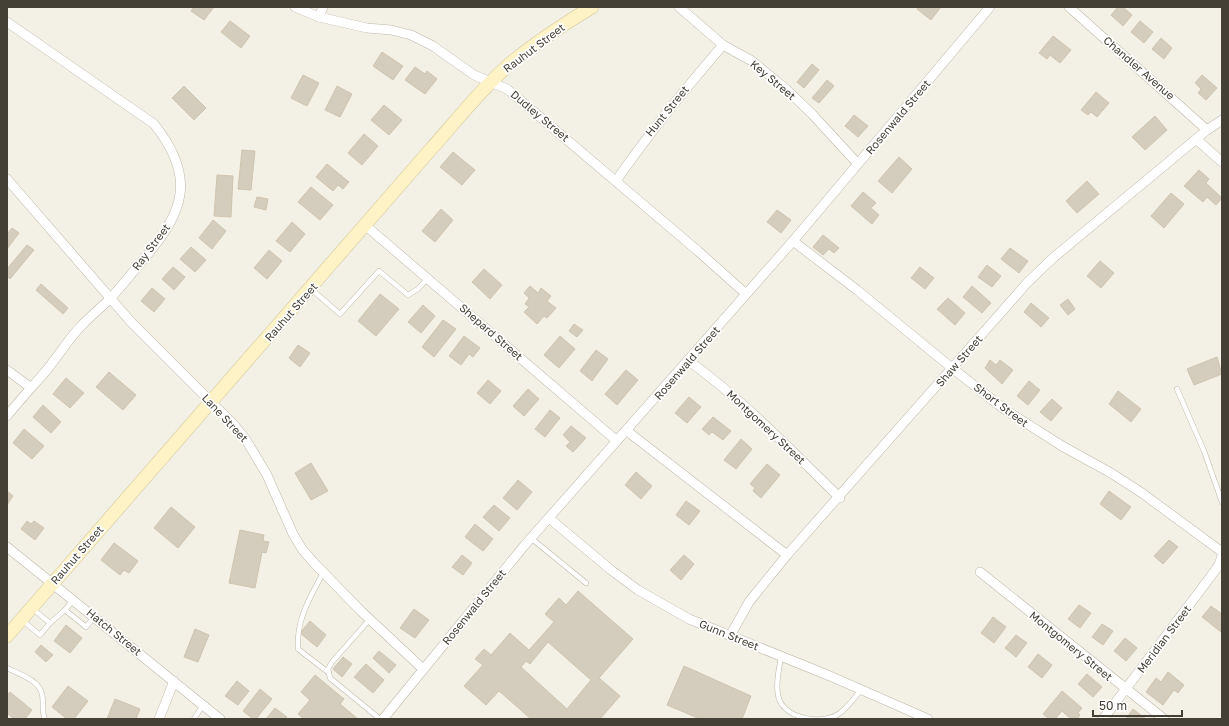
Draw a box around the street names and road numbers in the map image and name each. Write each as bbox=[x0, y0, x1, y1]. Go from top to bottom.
street label: Rauhut Street bbox=[500, 20, 567, 75]
street label: Chandler Avenue bbox=[1101, 33, 1177, 102]
street label: Key Street bbox=[748, 57, 799, 102]
street label: Rosenwald Street bbox=[863, 77, 933, 157]
street label: Hunt Street bbox=[642, 83, 691, 139]
street label: Dudley Street bbox=[508, 87, 572, 144]
street label: Ray Street bbox=[129, 221, 172, 273]
street label: Rauhut Street bbox=[262, 280, 320, 344]
street label: Shepard Street bbox=[457, 301, 526, 363]
street label: Rosenwald Street bbox=[651, 323, 722, 402]
street label: Shaw Street bbox=[933, 332, 985, 389]
street label: Short Street bbox=[972, 380, 1031, 429]
street label: Montgomery Street bbox=[724, 387, 808, 466]
street label: Lane Street bbox=[200, 391, 251, 444]
street label: Rauhut Street bbox=[48, 523, 106, 587]
street label: Rosenwald Street bbox=[439, 566, 508, 647]
street label: Meridian Street bbox=[1134, 602, 1193, 675]
street label: Hatch Street bbox=[84, 605, 144, 658]
street label: Montgomery Street bbox=[1027, 608, 1115, 683]
street label: Gunn Street bbox=[697, 617, 761, 652]

